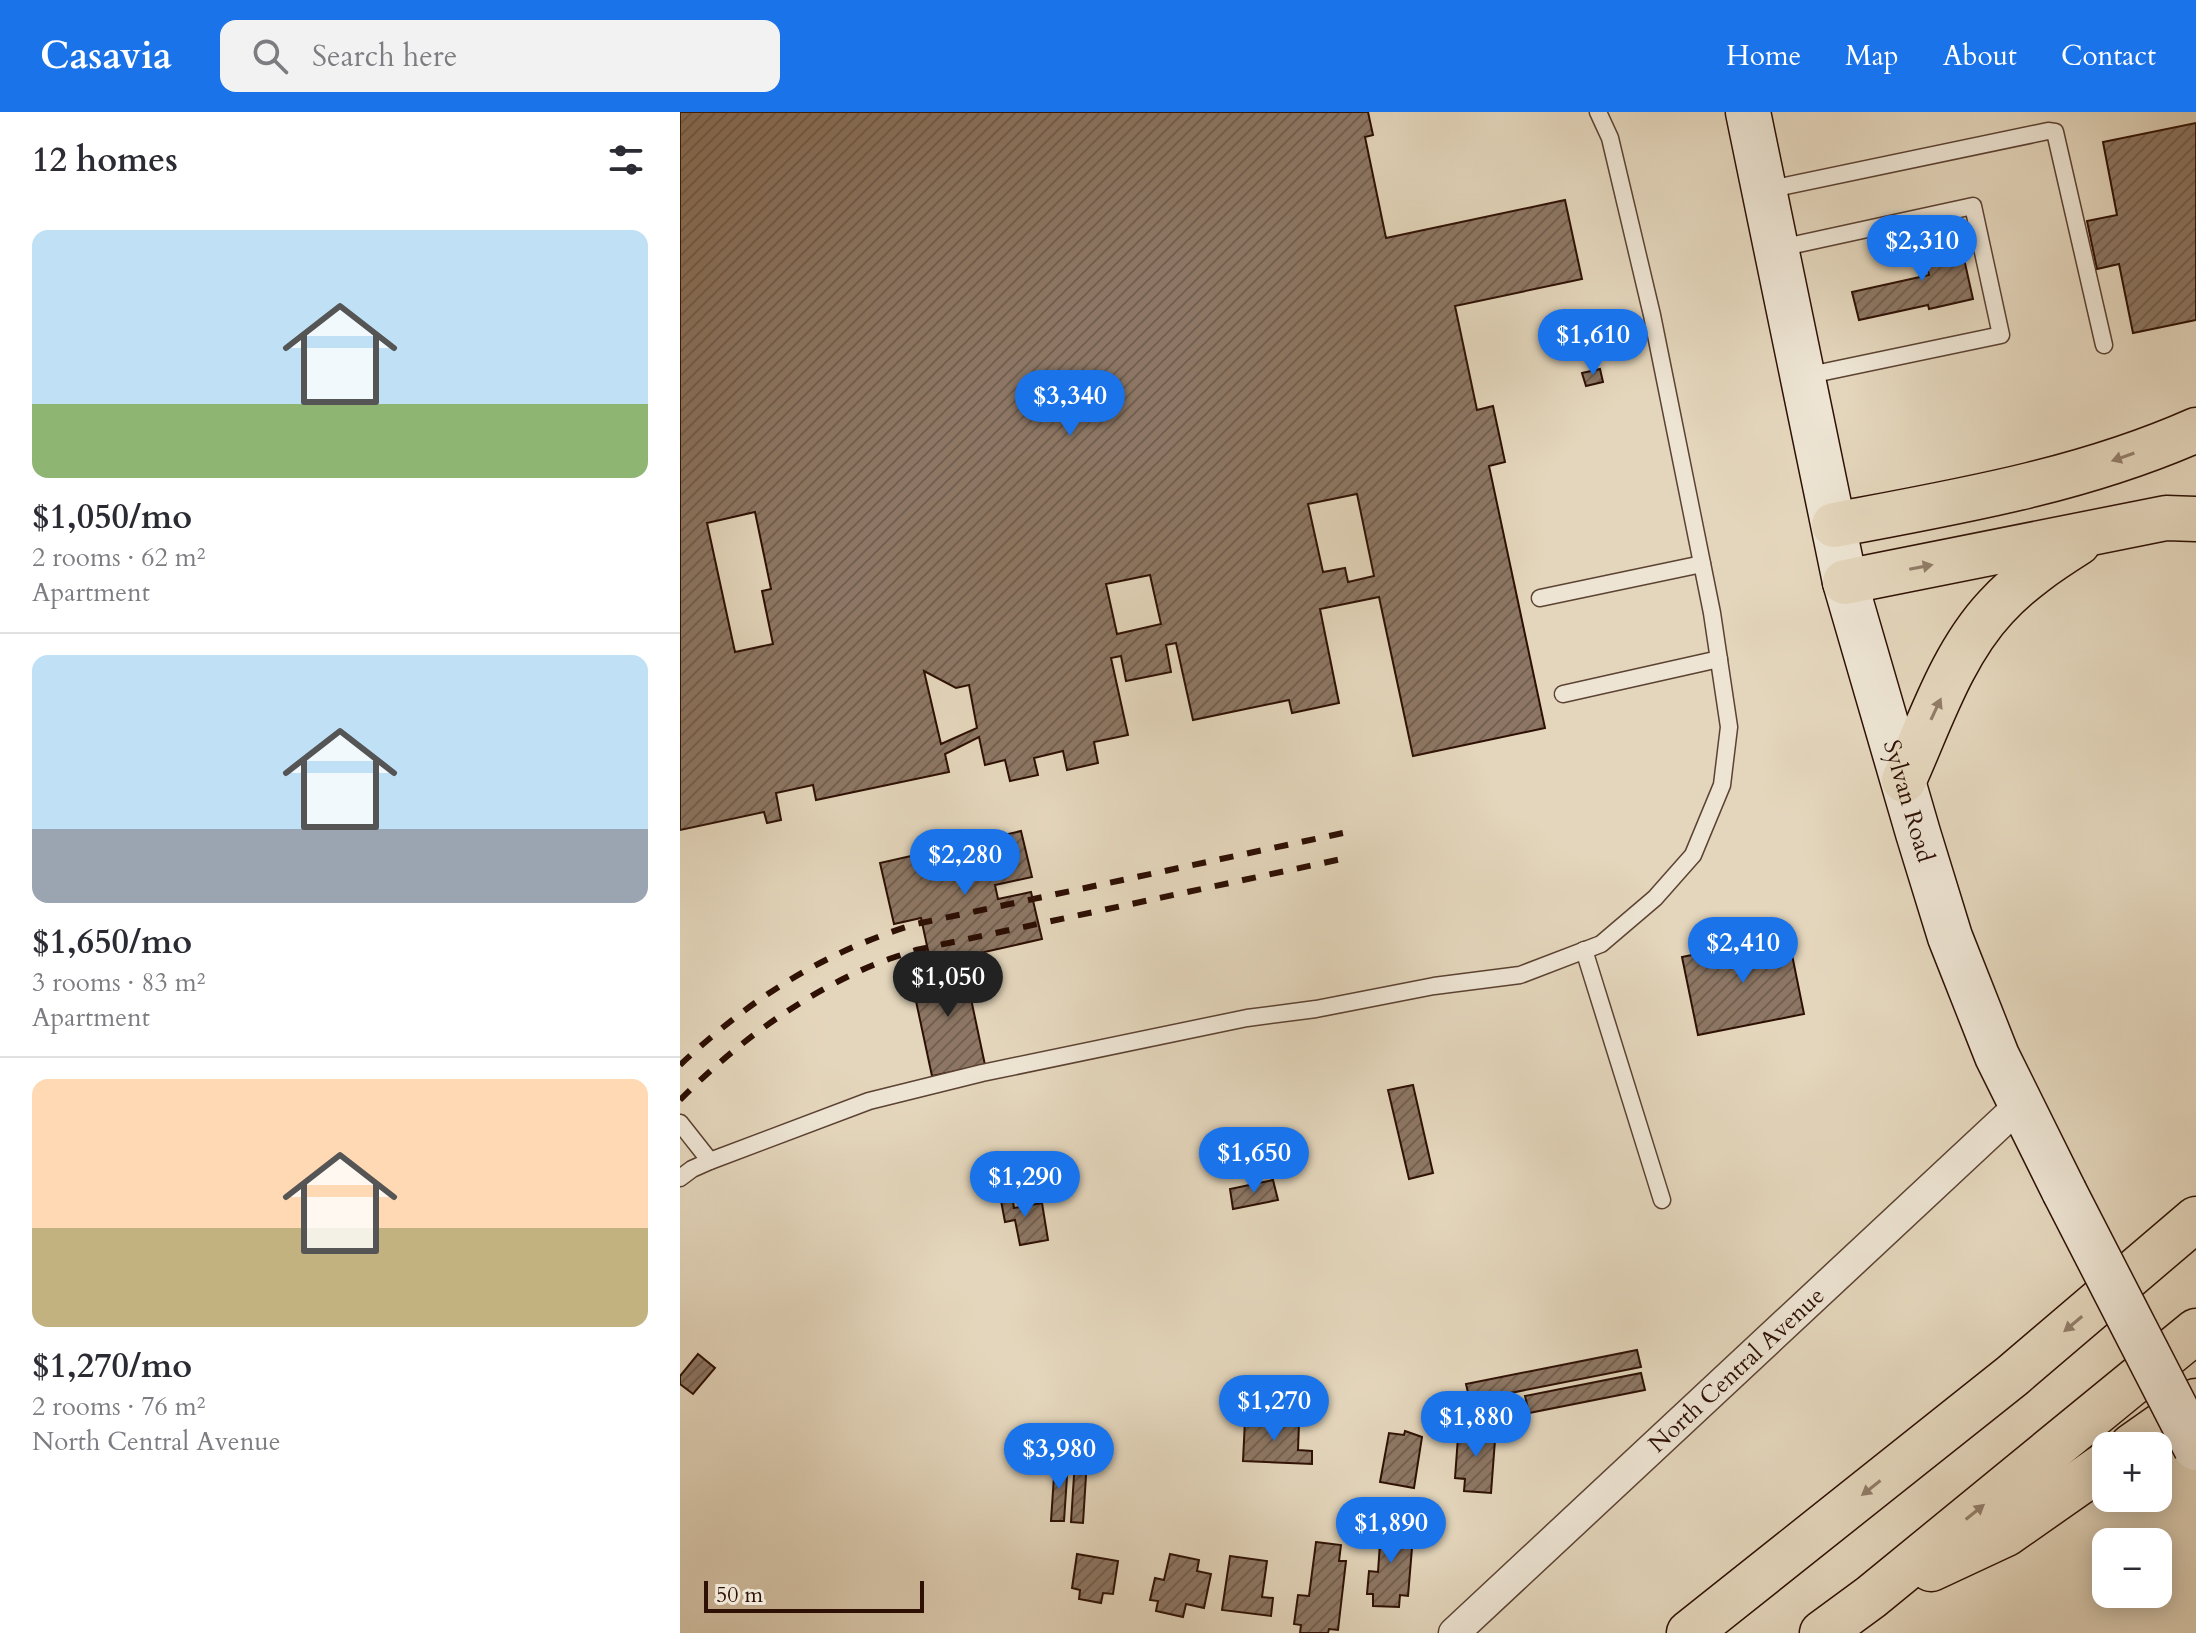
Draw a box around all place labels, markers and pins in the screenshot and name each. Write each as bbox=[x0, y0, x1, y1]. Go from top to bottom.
pin: $2,310 bbox=[1857, 215, 1987, 283]
pin: $1,610 bbox=[1528, 309, 1658, 377]
pin: $3,340 bbox=[1005, 370, 1135, 438]
pin: $2,280 bbox=[900, 829, 1030, 897]
pin: $2,410 bbox=[1678, 917, 1808, 985]
pin: $1,050 bbox=[883, 951, 1013, 1019]
pin: $1,650 bbox=[1189, 1127, 1319, 1195]
pin: $1,290 bbox=[960, 1151, 1090, 1219]
pin: $1,270 bbox=[1209, 1375, 1339, 1443]
pin: $1,880 bbox=[1411, 1391, 1541, 1459]
pin: $3,980 bbox=[994, 1423, 1124, 1491]
pin: $1,890 bbox=[1326, 1497, 1456, 1565]

